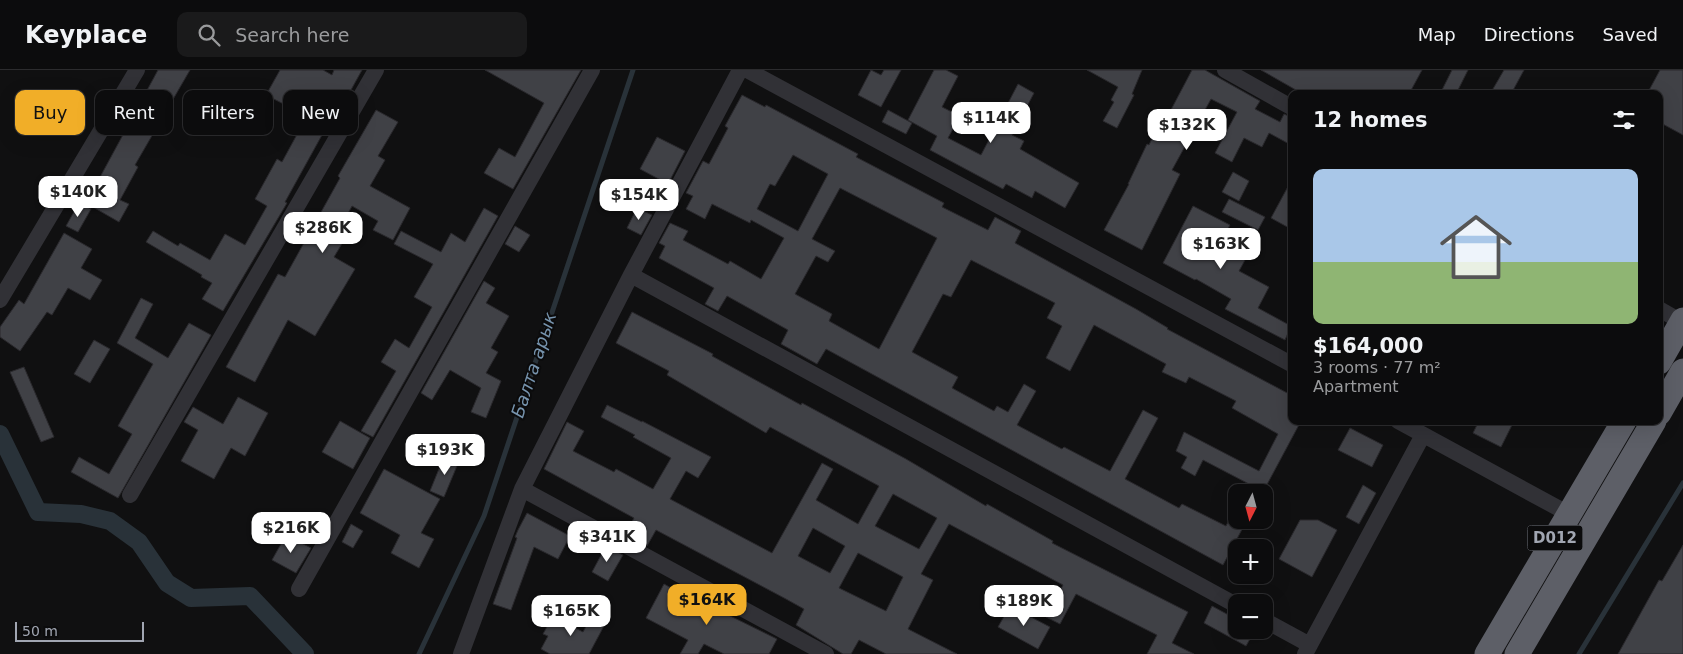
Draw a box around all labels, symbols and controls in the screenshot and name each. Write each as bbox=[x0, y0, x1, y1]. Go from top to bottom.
search box bbox=[177, 12, 527, 57]
text: Keyplace bbox=[25, 21, 147, 49]
icon: search bbox=[195, 21, 223, 49]
text: Search here bbox=[235, 24, 349, 46]
text: Map bbox=[1418, 24, 1456, 45]
text: Directions bbox=[1484, 24, 1574, 45]
text: Saved bbox=[1602, 24, 1658, 45]
chip: Buy bbox=[15, 90, 85, 135]
chip: Rent bbox=[95, 90, 173, 135]
chip: Filters bbox=[183, 90, 273, 135]
chip: New bbox=[283, 90, 358, 135]
pin: $114K bbox=[956, 102, 1026, 144]
icon: filters bbox=[1610, 106, 1638, 134]
text: $114K bbox=[963, 108, 1019, 127]
pin: $132K bbox=[1152, 108, 1222, 151]
text: 12 homes bbox=[1313, 108, 1428, 132]
text: $132K bbox=[1159, 115, 1215, 134]
pin: $140K bbox=[43, 176, 113, 218]
pin: $154K bbox=[604, 178, 674, 221]
text: $140K bbox=[50, 182, 106, 201]
text: $154K bbox=[611, 185, 667, 204]
icon: home bbox=[1431, 202, 1521, 292]
pin: $286K bbox=[288, 212, 358, 254]
text: $286K bbox=[295, 218, 351, 237]
pin: $163K bbox=[1186, 228, 1256, 270]
text: $163K bbox=[1193, 234, 1249, 253]
water label: Балта арык bbox=[507, 309, 560, 420]
text: $164,000 bbox=[1313, 334, 1423, 358]
text: 3 rooms · 77 m² bbox=[1313, 358, 1441, 377]
text: Apartment bbox=[1313, 377, 1399, 396]
pin: $193K bbox=[410, 434, 480, 476]
text: $193K bbox=[417, 440, 473, 459]
north arrow bbox=[1228, 484, 1272, 529]
map controls bbox=[1228, 484, 1273, 639]
pin: $216K bbox=[256, 512, 326, 554]
text: $216K bbox=[263, 518, 319, 537]
pin: $341K bbox=[572, 520, 642, 563]
road number: D012 bbox=[1528, 526, 1582, 550]
text: $341K bbox=[579, 527, 635, 546]
button: + bbox=[1228, 539, 1273, 584]
pin: $164K bbox=[672, 584, 742, 626]
pin: $189K bbox=[989, 584, 1059, 627]
text: $164K bbox=[679, 590, 735, 609]
text: $189K bbox=[996, 591, 1052, 610]
pin: $165K bbox=[536, 594, 606, 637]
button: − bbox=[1228, 594, 1273, 639]
text: $165K bbox=[543, 601, 599, 620]
scale bar bbox=[15, 619, 144, 642]
text: 50 m bbox=[22, 623, 58, 639]

